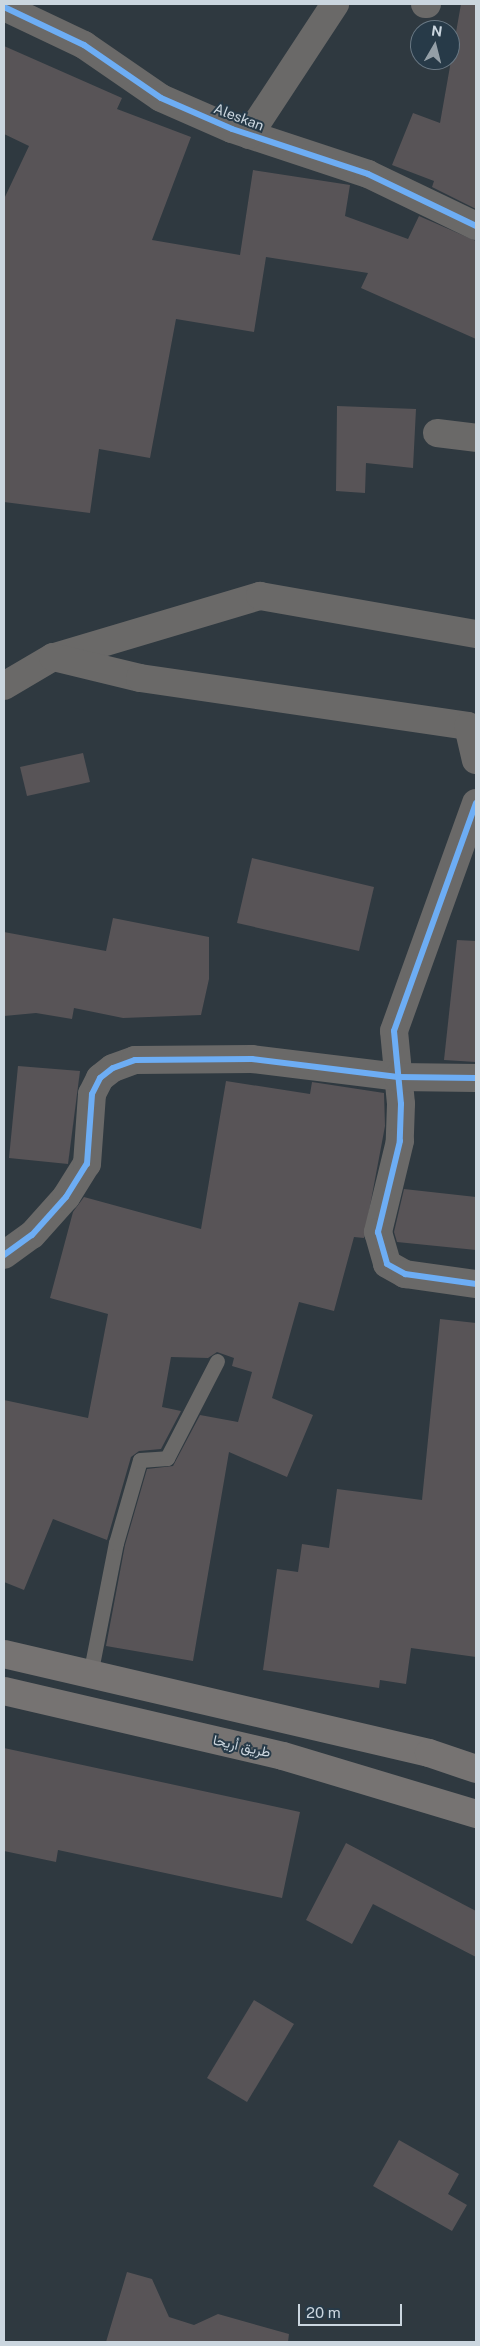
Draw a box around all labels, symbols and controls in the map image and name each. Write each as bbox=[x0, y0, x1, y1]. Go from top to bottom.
north arrow bbox=[410, 20, 460, 70]
text: N bbox=[430, 22, 443, 40]
street label: Aleskan bbox=[212, 100, 266, 134]
street label: طريق أريحا bbox=[212, 1731, 272, 1761]
scale bar bbox=[300, 2294, 404, 2326]
text: 20 m bbox=[306, 2304, 341, 2321]

